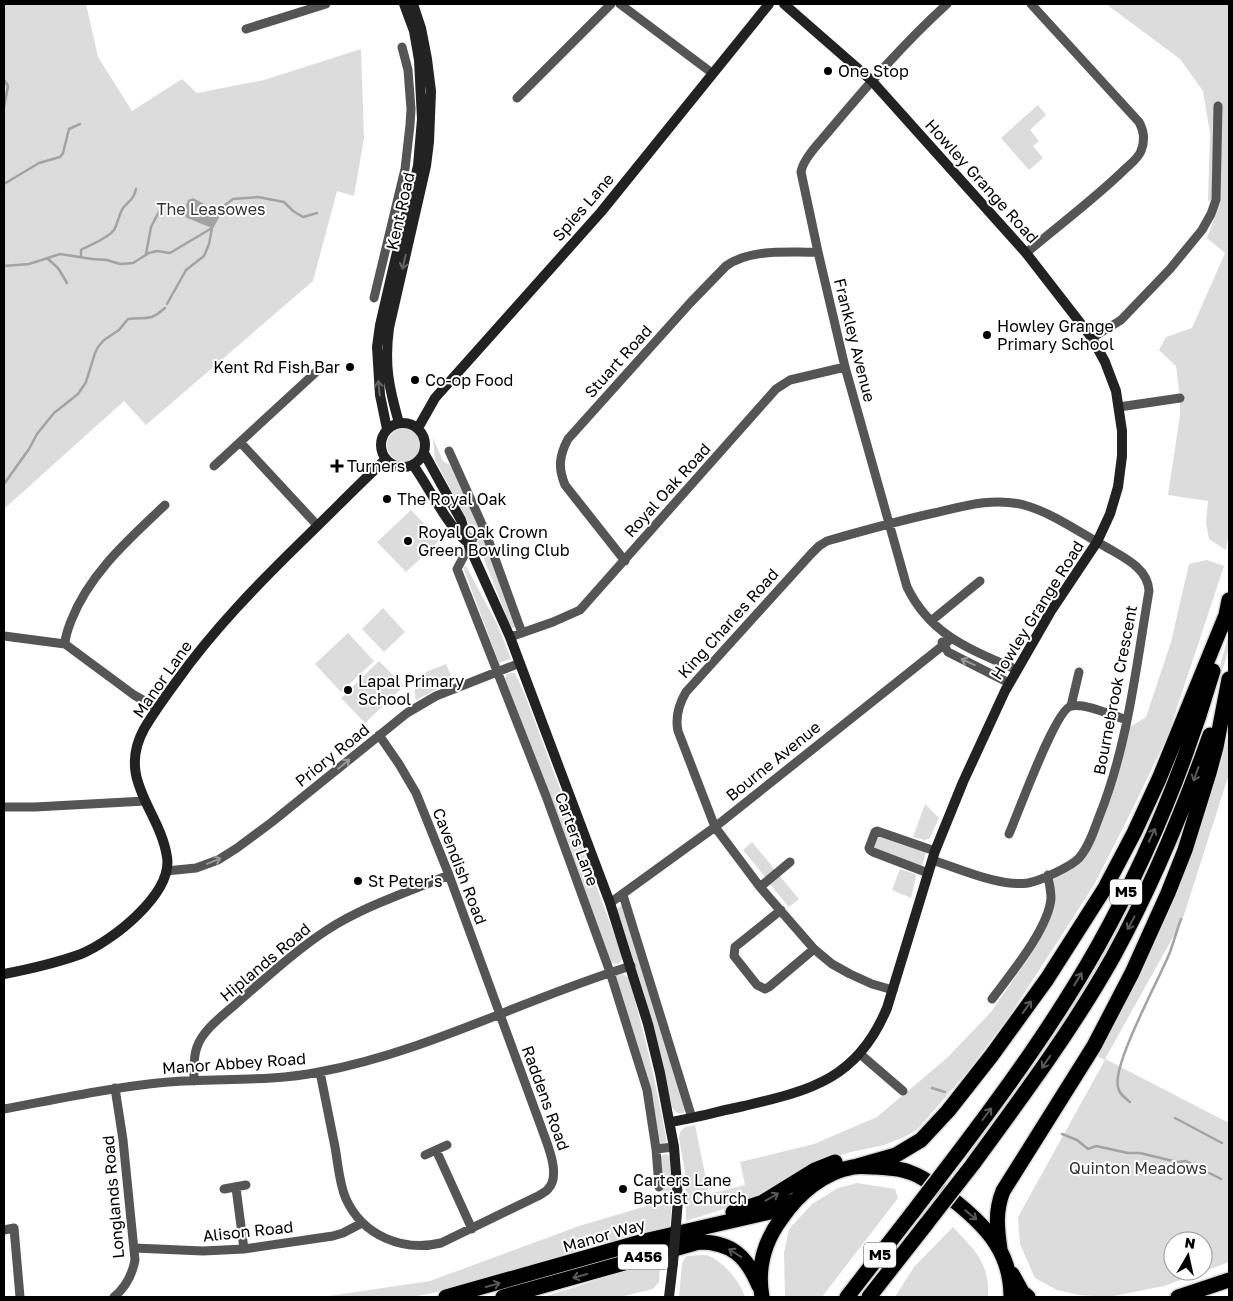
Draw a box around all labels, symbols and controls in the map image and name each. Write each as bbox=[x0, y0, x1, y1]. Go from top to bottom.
place label: One Stop bbox=[838, 61, 909, 81]
marker: One Stop bbox=[822, 65, 834, 77]
street label: Howley Grange Road bbox=[921, 115, 1043, 247]
street label: Spies Lane bbox=[548, 169, 618, 245]
street label: Kent Road bbox=[381, 170, 419, 252]
park label: The Leasowes bbox=[157, 199, 265, 219]
one-way arrow bbox=[399, 254, 408, 270]
street label: Frankley Avenue bbox=[830, 276, 880, 404]
place label: Howley Grange Primary School bbox=[997, 316, 1114, 354]
street label: Stuart Road bbox=[580, 320, 656, 402]
marker: Howley Grange Primary School bbox=[981, 329, 993, 341]
place label: Kent Rd Fish Bar bbox=[213, 357, 340, 377]
marker: Kent Rd Fish Bar bbox=[344, 361, 356, 373]
place label: Co-op Food bbox=[425, 370, 513, 390]
marker: Co-op Food bbox=[409, 374, 421, 386]
one-way arrow bbox=[374, 381, 384, 397]
street label: Royal Oak Road bbox=[619, 439, 715, 541]
place label: Turners bbox=[347, 456, 405, 476]
marker: Turners bbox=[331, 460, 343, 472]
place label: The Royal Oak bbox=[397, 489, 507, 509]
marker: The Royal Oak bbox=[381, 493, 393, 505]
place label: Royal Oak Crown Green Bowling Club bbox=[418, 522, 570, 560]
marker: Royal Oak Crown Green Bowling Club bbox=[402, 535, 414, 547]
street label: Howley Grange Road bbox=[986, 537, 1088, 683]
street label: King Charles Road bbox=[673, 564, 783, 682]
street label: Bournebrook Crescent bbox=[1089, 604, 1141, 776]
street label: Manor Lane bbox=[128, 636, 196, 722]
one-way arrow bbox=[961, 656, 976, 666]
place label: Lapal Primary School bbox=[358, 671, 464, 709]
marker: Lapal Primary School bbox=[342, 684, 354, 696]
street label: Bourne Avenue bbox=[722, 717, 824, 805]
street label: Priory Road bbox=[291, 719, 373, 791]
one-way arrow bbox=[337, 759, 350, 770]
one-way arrow bbox=[1191, 766, 1200, 781]
street label: Carters Lane bbox=[551, 789, 603, 889]
street label: Cavendish Road bbox=[429, 805, 491, 927]
one-way arrow bbox=[1148, 828, 1157, 843]
one-way arrow bbox=[206, 855, 221, 865]
place label: St Peter's bbox=[368, 871, 442, 891]
marker: St Peter's bbox=[352, 875, 364, 887]
road number: M5 bbox=[1110, 880, 1142, 904]
one-way arrow bbox=[1125, 915, 1135, 930]
street label: Hiplands Road bbox=[216, 918, 314, 1006]
one-way arrow bbox=[1073, 973, 1083, 987]
one-way arrow bbox=[1022, 1000, 1032, 1014]
street label: Raddens Road bbox=[518, 1043, 574, 1153]
street label: Manor Abbey Road bbox=[161, 1048, 307, 1078]
one-way arrow bbox=[1041, 1054, 1051, 1068]
one-way arrow bbox=[982, 1108, 993, 1121]
street label: Longlands Road bbox=[98, 1134, 128, 1260]
park label: Quinton Meadows bbox=[1069, 1158, 1207, 1178]
place label: Carters Lane Baptist Church bbox=[633, 1170, 747, 1208]
marker: Carters Lane Baptist Church bbox=[617, 1183, 629, 1195]
one-way arrow bbox=[765, 1192, 780, 1202]
one-way arrow bbox=[965, 1209, 978, 1221]
street label: Manor Way bbox=[560, 1214, 648, 1256]
street label: Alison Road bbox=[202, 1216, 294, 1246]
north arrow bbox=[1163, 1231, 1213, 1281]
text: N bbox=[1184, 1233, 1197, 1252]
road number: M5 bbox=[864, 1242, 896, 1268]
road number: A456 bbox=[618, 1244, 668, 1270]
one-way arrow bbox=[729, 1247, 743, 1257]
one-way arrow bbox=[572, 1271, 588, 1281]
one-way arrow bbox=[485, 1279, 501, 1289]

